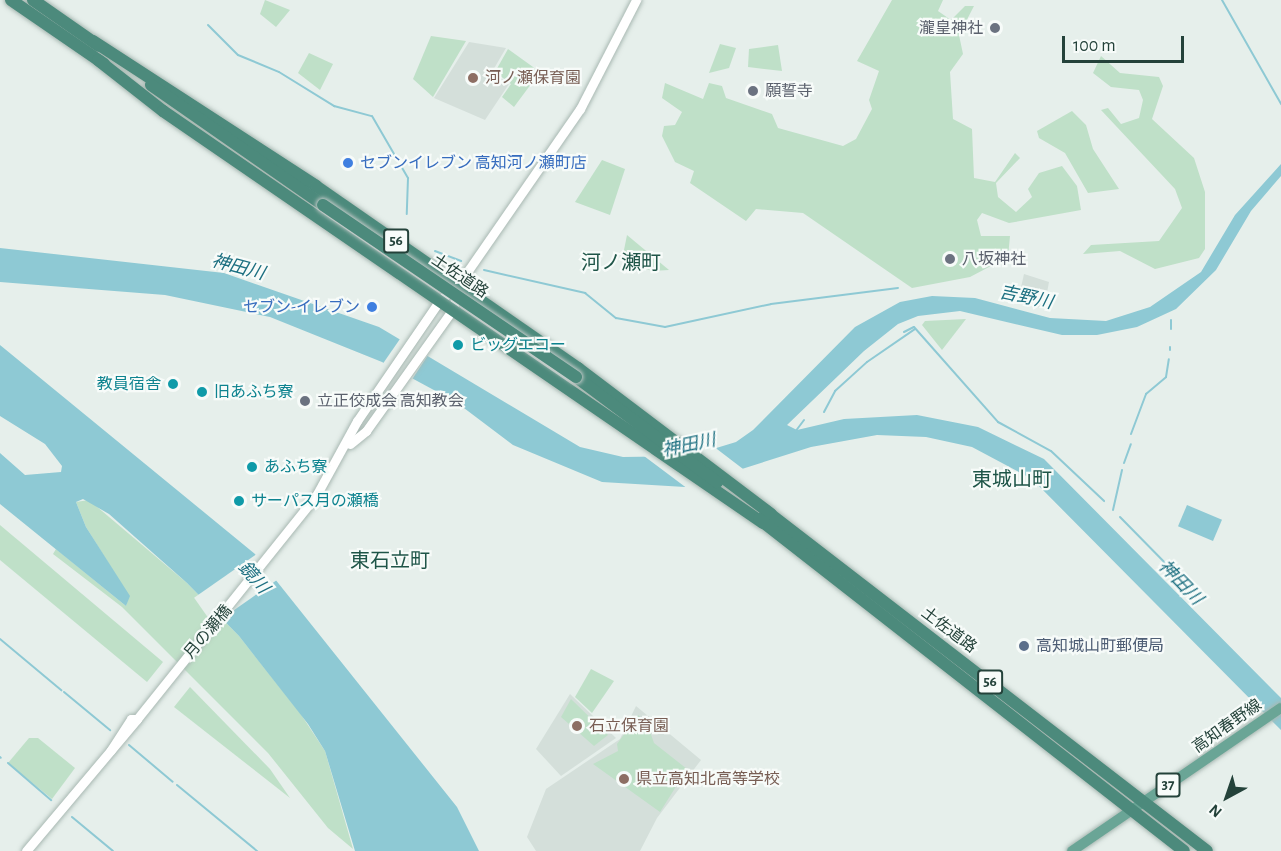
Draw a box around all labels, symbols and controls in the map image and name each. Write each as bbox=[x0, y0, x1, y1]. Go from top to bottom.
place label: 瀧皇神社 bbox=[919, 18, 983, 38]
marker: 瀧皇神社 bbox=[988, 21, 1002, 35]
scale bar bbox=[1065, 24, 1186, 62]
text: 100 m bbox=[1073, 37, 1116, 55]
place label: 河ノ瀬保育園 bbox=[485, 68, 581, 88]
marker: 河ノ瀬保育園 bbox=[466, 71, 480, 85]
place label: 願誓寺 bbox=[765, 81, 813, 101]
marker: 願誓寺 bbox=[746, 84, 760, 98]
place label: セブンイレブン 高知河ノ瀬町店 bbox=[360, 153, 587, 173]
marker: セブンイレブン 高知河ノ瀬町店 bbox=[341, 156, 355, 170]
road number: 56 bbox=[382, 229, 410, 253]
place label: 八坂神社 bbox=[962, 249, 1026, 269]
street label: 土佐道路 bbox=[428, 250, 492, 302]
water label: 神田川 bbox=[209, 251, 267, 285]
district label: 河ノ瀬町 bbox=[581, 251, 661, 275]
marker: 八坂神社 bbox=[943, 252, 957, 266]
water label: 吉野川 bbox=[997, 282, 1055, 314]
place label: セブン-イレブン bbox=[243, 297, 360, 317]
marker: セブン-イレブン bbox=[365, 300, 379, 314]
place label: ビッグエコー bbox=[470, 335, 566, 355]
marker: ビッグエコー bbox=[451, 338, 465, 352]
place label: 教員宿舎 bbox=[97, 374, 161, 394]
marker: 教員宿舎 bbox=[166, 377, 180, 391]
place label: 旧あふち寮 bbox=[214, 382, 294, 402]
marker: 旧あふち寮 bbox=[195, 385, 209, 399]
place label: 立正佼成会 高知教会 bbox=[317, 391, 464, 411]
marker: 立正佼成会 高知教会 bbox=[298, 394, 312, 408]
water label: 神田川 bbox=[660, 430, 718, 462]
place label: あふち寮 bbox=[264, 457, 328, 477]
marker: あふち寮 bbox=[245, 460, 259, 474]
district label: 東城山町 bbox=[972, 468, 1052, 492]
place label: サーパス月の瀬橋 bbox=[251, 491, 379, 511]
marker: サーパス月の瀬橋 bbox=[232, 494, 246, 508]
district label: 東石立町 bbox=[350, 549, 430, 573]
water label: 神田川 bbox=[1153, 556, 1207, 610]
water label: 鏡川 bbox=[233, 557, 273, 599]
street label: 月の瀬橋 bbox=[180, 601, 236, 663]
street label: 土佐道路 bbox=[918, 603, 980, 657]
place label: 高知城山町郵便局 bbox=[1036, 636, 1164, 656]
marker: 高知城山町郵便局 bbox=[1017, 639, 1031, 653]
road number: 56 bbox=[976, 670, 1004, 694]
street label: 高知春野線 bbox=[1189, 695, 1265, 757]
place label: 石立保育園 bbox=[589, 716, 669, 736]
marker: 石立保育園 bbox=[570, 719, 584, 733]
north arrow bbox=[1197, 767, 1257, 827]
place label: 県立高知北高等学校 bbox=[636, 769, 780, 789]
marker: 県立高知北高等学校 bbox=[617, 772, 631, 786]
road number: 37 bbox=[1154, 773, 1182, 797]
text: N bbox=[1206, 801, 1225, 820]

